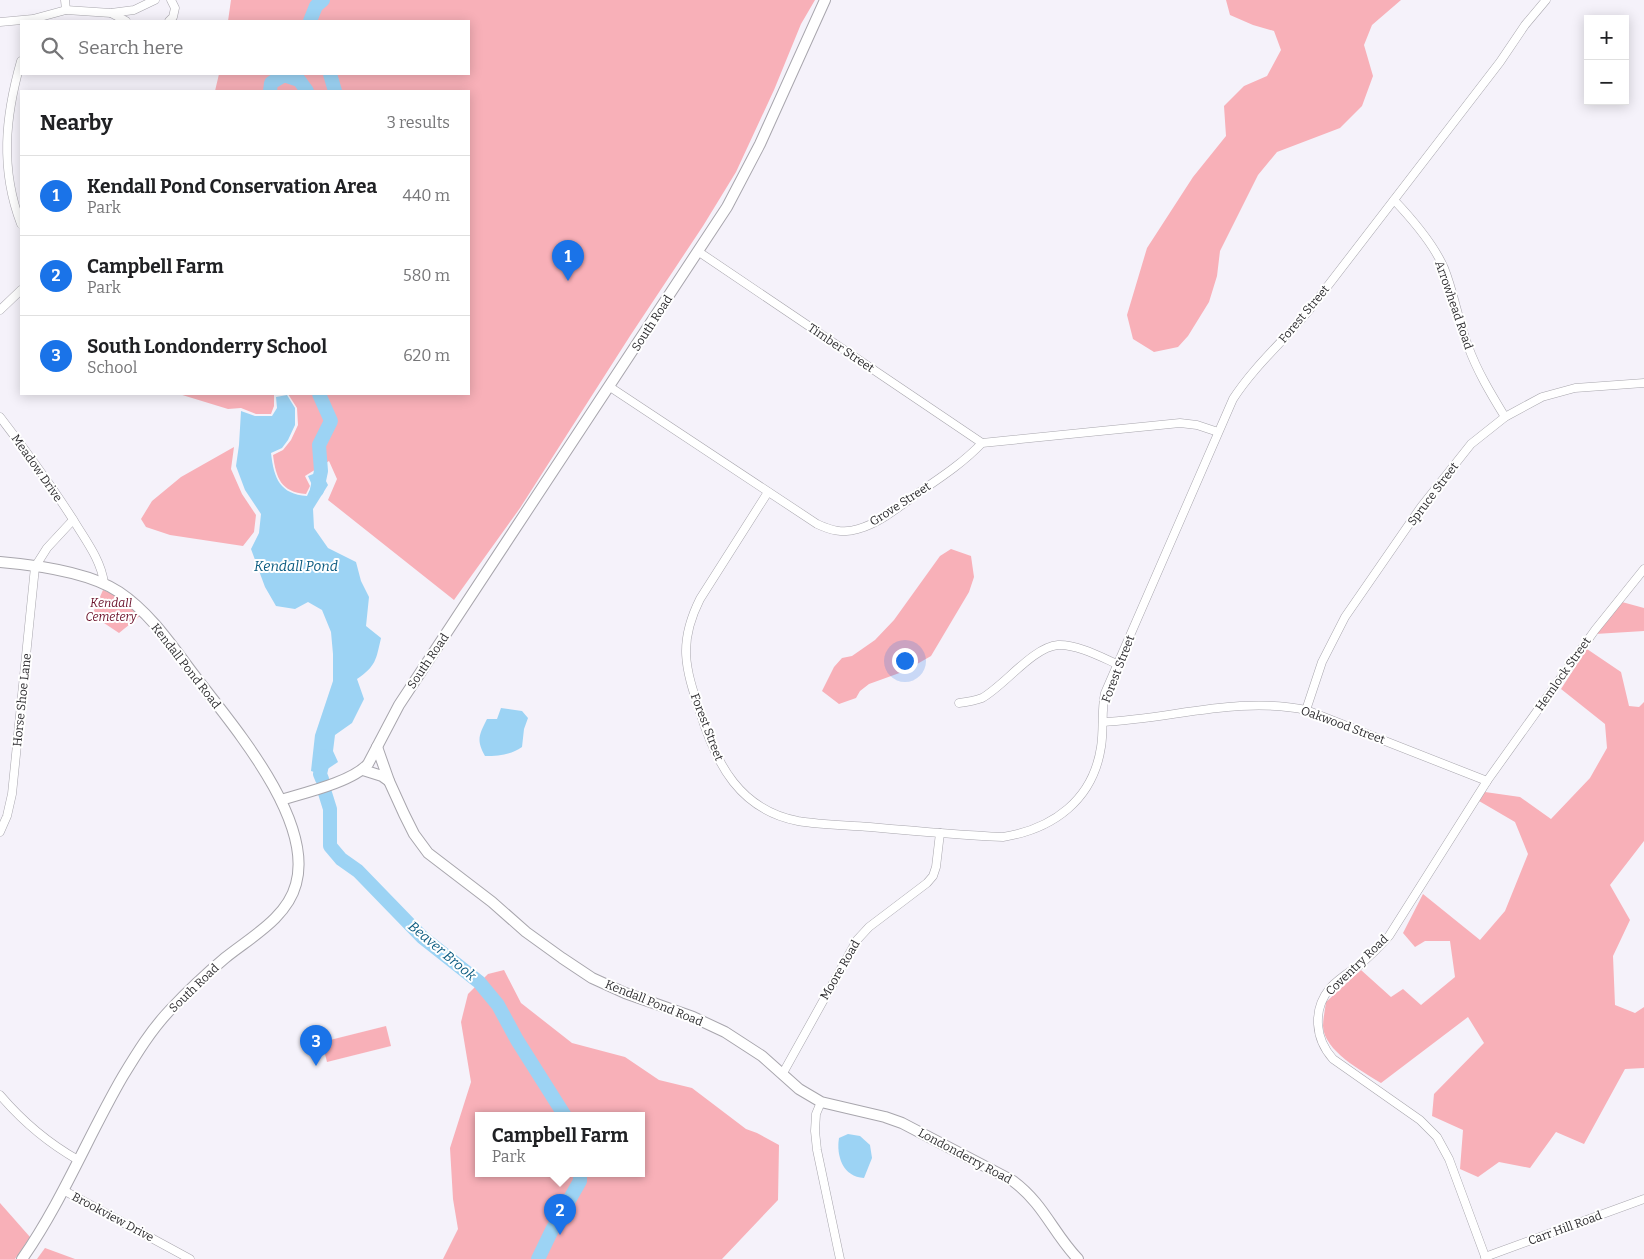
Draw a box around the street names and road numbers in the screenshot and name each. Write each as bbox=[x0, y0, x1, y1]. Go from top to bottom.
street label: Arrowhead Road bbox=[1432, 259, 1476, 351]
street label: Forest Street bbox=[1276, 282, 1333, 346]
street label: South Road bbox=[629, 292, 675, 354]
street label: Timber Street bbox=[805, 321, 877, 376]
street label: Meadow Drive bbox=[9, 432, 65, 504]
street label: Spruce Street bbox=[1405, 459, 1462, 528]
street label: Grove Street bbox=[867, 479, 934, 529]
street label: Kendall Pond Road bbox=[148, 621, 224, 711]
street label: South Road bbox=[404, 631, 452, 691]
street label: Forest Street bbox=[1099, 633, 1137, 705]
street label: Hemlock Street bbox=[1532, 634, 1594, 714]
street label: Horse Shoe Lane bbox=[10, 653, 34, 747]
street label: Forest Street bbox=[688, 691, 726, 763]
street label: Oakwood Street bbox=[1299, 703, 1388, 747]
street label: Coventry Road bbox=[1323, 932, 1391, 998]
street label: Moore Road bbox=[817, 938, 863, 1002]
street label: South Road bbox=[166, 961, 222, 1015]
street label: Kendall Pond Road bbox=[603, 977, 705, 1029]
street label: Londonderry Road bbox=[916, 1125, 1014, 1187]
street label: Brookview Drive bbox=[70, 1190, 156, 1244]
street label: Carr Hill Road bbox=[1526, 1208, 1604, 1248]

